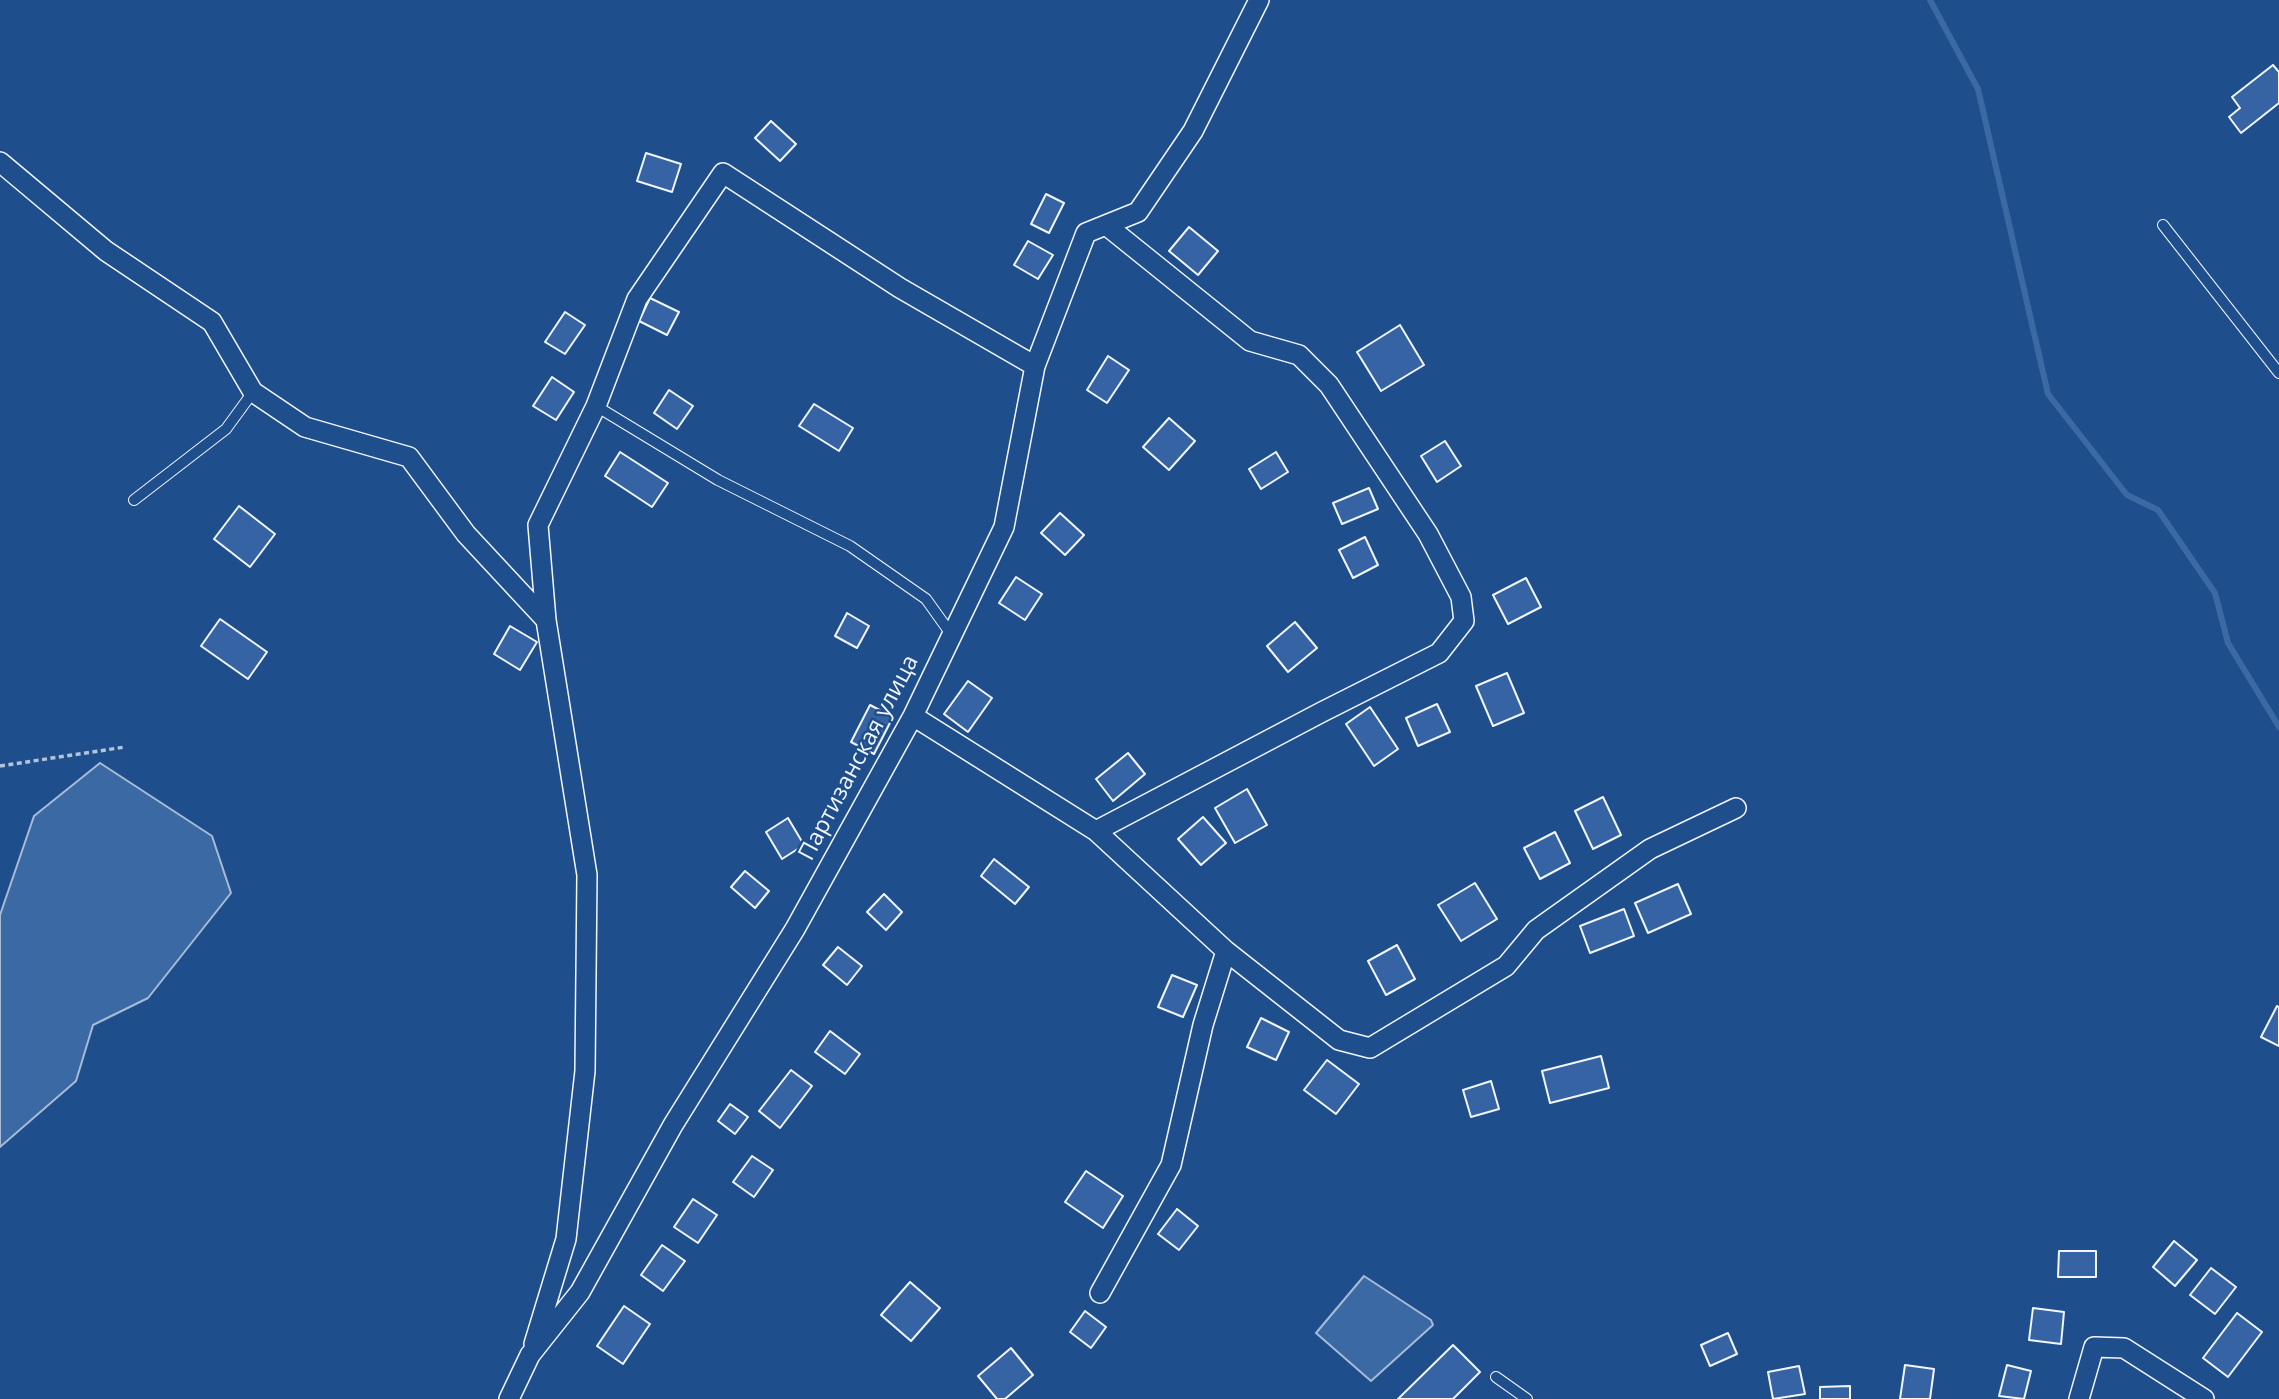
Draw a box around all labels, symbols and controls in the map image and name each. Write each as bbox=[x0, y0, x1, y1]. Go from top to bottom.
street label: Партизанская улица bbox=[793, 651, 925, 865]

